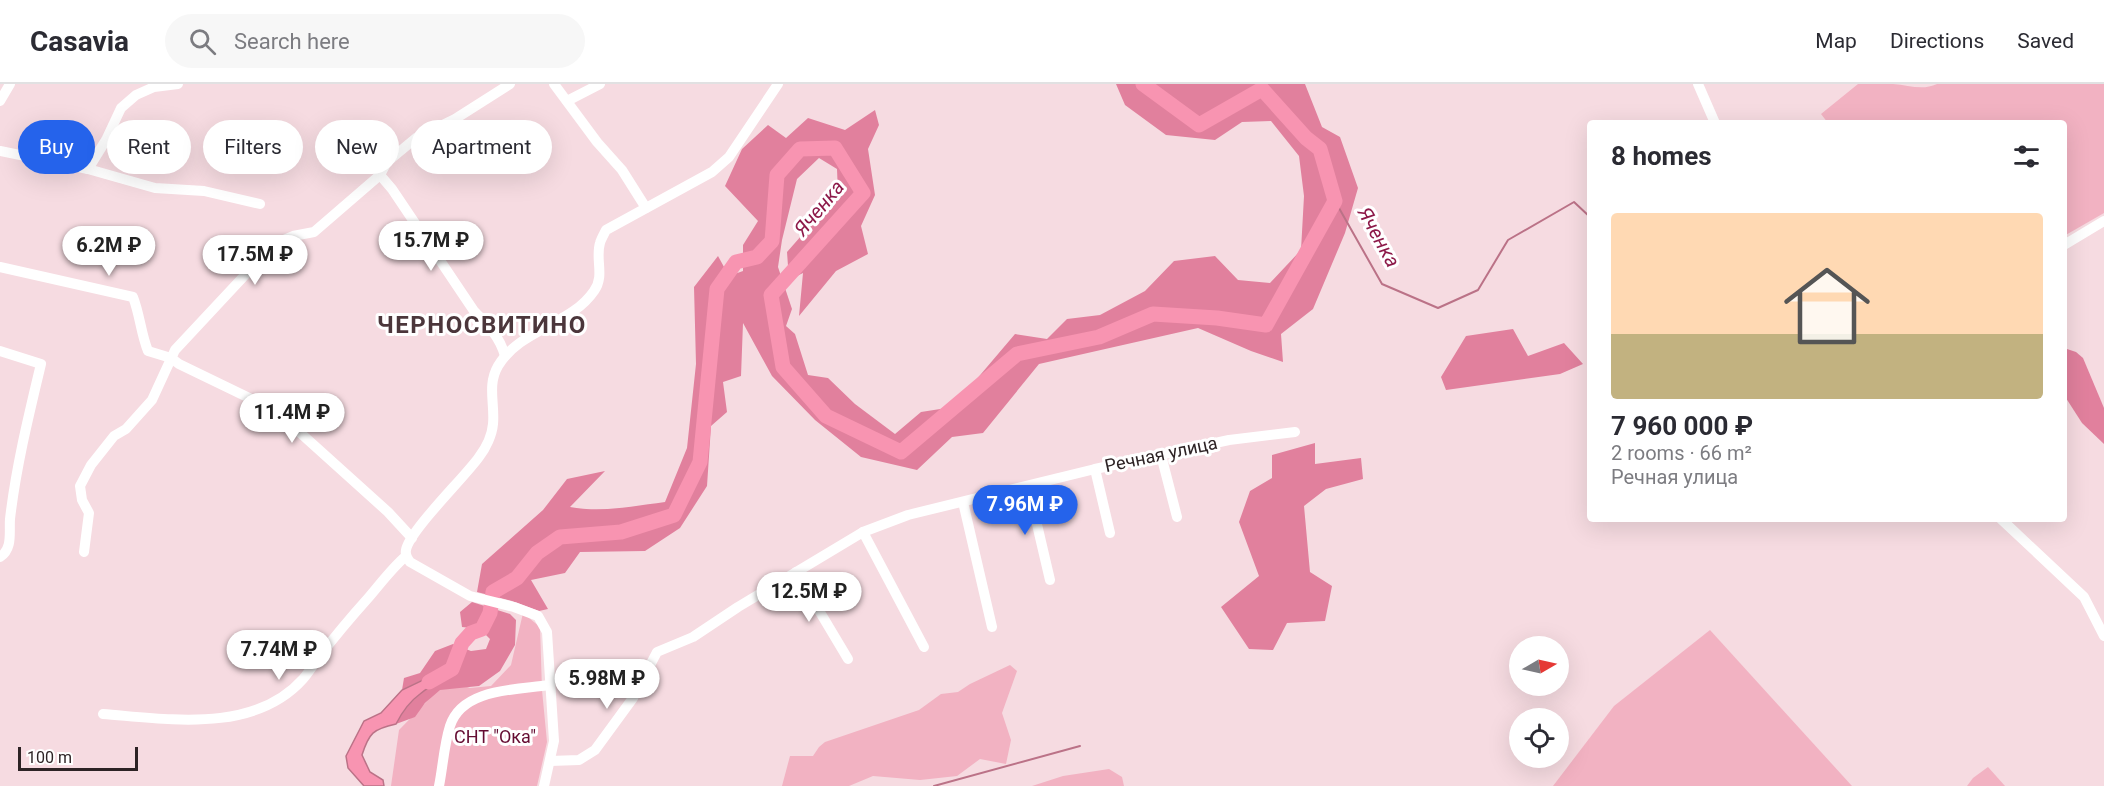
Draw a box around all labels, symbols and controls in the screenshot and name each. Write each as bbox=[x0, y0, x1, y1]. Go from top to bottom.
search box bbox=[165, 14, 585, 68]
text: Casavia bbox=[30, 25, 129, 58]
icon: search bbox=[186, 25, 219, 58]
text: Search here bbox=[234, 29, 350, 54]
text: Map bbox=[1815, 29, 1857, 53]
text: Directions bbox=[1890, 29, 1984, 53]
text: Saved bbox=[2017, 29, 2074, 53]
chip: Buy bbox=[18, 120, 95, 174]
chip: Rent bbox=[107, 120, 191, 174]
chip: Filters bbox=[203, 120, 303, 174]
chip: New bbox=[315, 120, 399, 174]
chip: Apartment bbox=[411, 120, 552, 174]
icon: filters bbox=[2010, 140, 2043, 173]
text: 8 homes bbox=[1611, 141, 1712, 171]
water label: Яченка bbox=[788, 175, 849, 242]
water label: Яченка bbox=[1352, 202, 1405, 271]
pin: 15.7M ₽ bbox=[376, 221, 486, 272]
pin: 6.2M ₽ bbox=[60, 226, 158, 277]
text: 15.7M ₽ bbox=[393, 228, 469, 252]
text: 6.2M ₽ bbox=[76, 233, 142, 257]
pin: 17.5M ₽ bbox=[200, 235, 310, 286]
text: 17.5M ₽ bbox=[217, 242, 293, 266]
icon: home bbox=[1773, 252, 1881, 360]
district label: ЧЕРНОСВИТИНО bbox=[377, 311, 587, 339]
pin: 11.4M ₽ bbox=[237, 393, 347, 444]
text: 11.4M ₽ bbox=[254, 400, 330, 424]
text: 7 960 000 ₽ bbox=[1611, 411, 1753, 441]
street label: Речная улица bbox=[1103, 432, 1219, 476]
text: 2 rooms · 66 m² bbox=[1611, 441, 1752, 465]
text: Речная улица bbox=[1611, 465, 1738, 489]
pin: 7.96M ₽ bbox=[970, 485, 1080, 536]
text: 7.96M ₽ bbox=[987, 492, 1063, 516]
pin: 12.5M ₽ bbox=[754, 572, 864, 623]
text: 12.5M ₽ bbox=[771, 579, 847, 603]
pin: 7.74M ₽ bbox=[224, 630, 334, 681]
north arrow bbox=[1509, 636, 1569, 696]
map controls bbox=[1509, 636, 1569, 768]
text: 7.74M ₽ bbox=[241, 637, 317, 661]
pin: 5.98M ₽ bbox=[552, 659, 662, 710]
text: 5.98M ₽ bbox=[569, 666, 645, 690]
button: locate bbox=[1509, 708, 1569, 768]
park label: СНТ "Ока" bbox=[454, 726, 536, 747]
scale bar bbox=[18, 744, 138, 772]
text: 100 m bbox=[27, 748, 72, 767]

